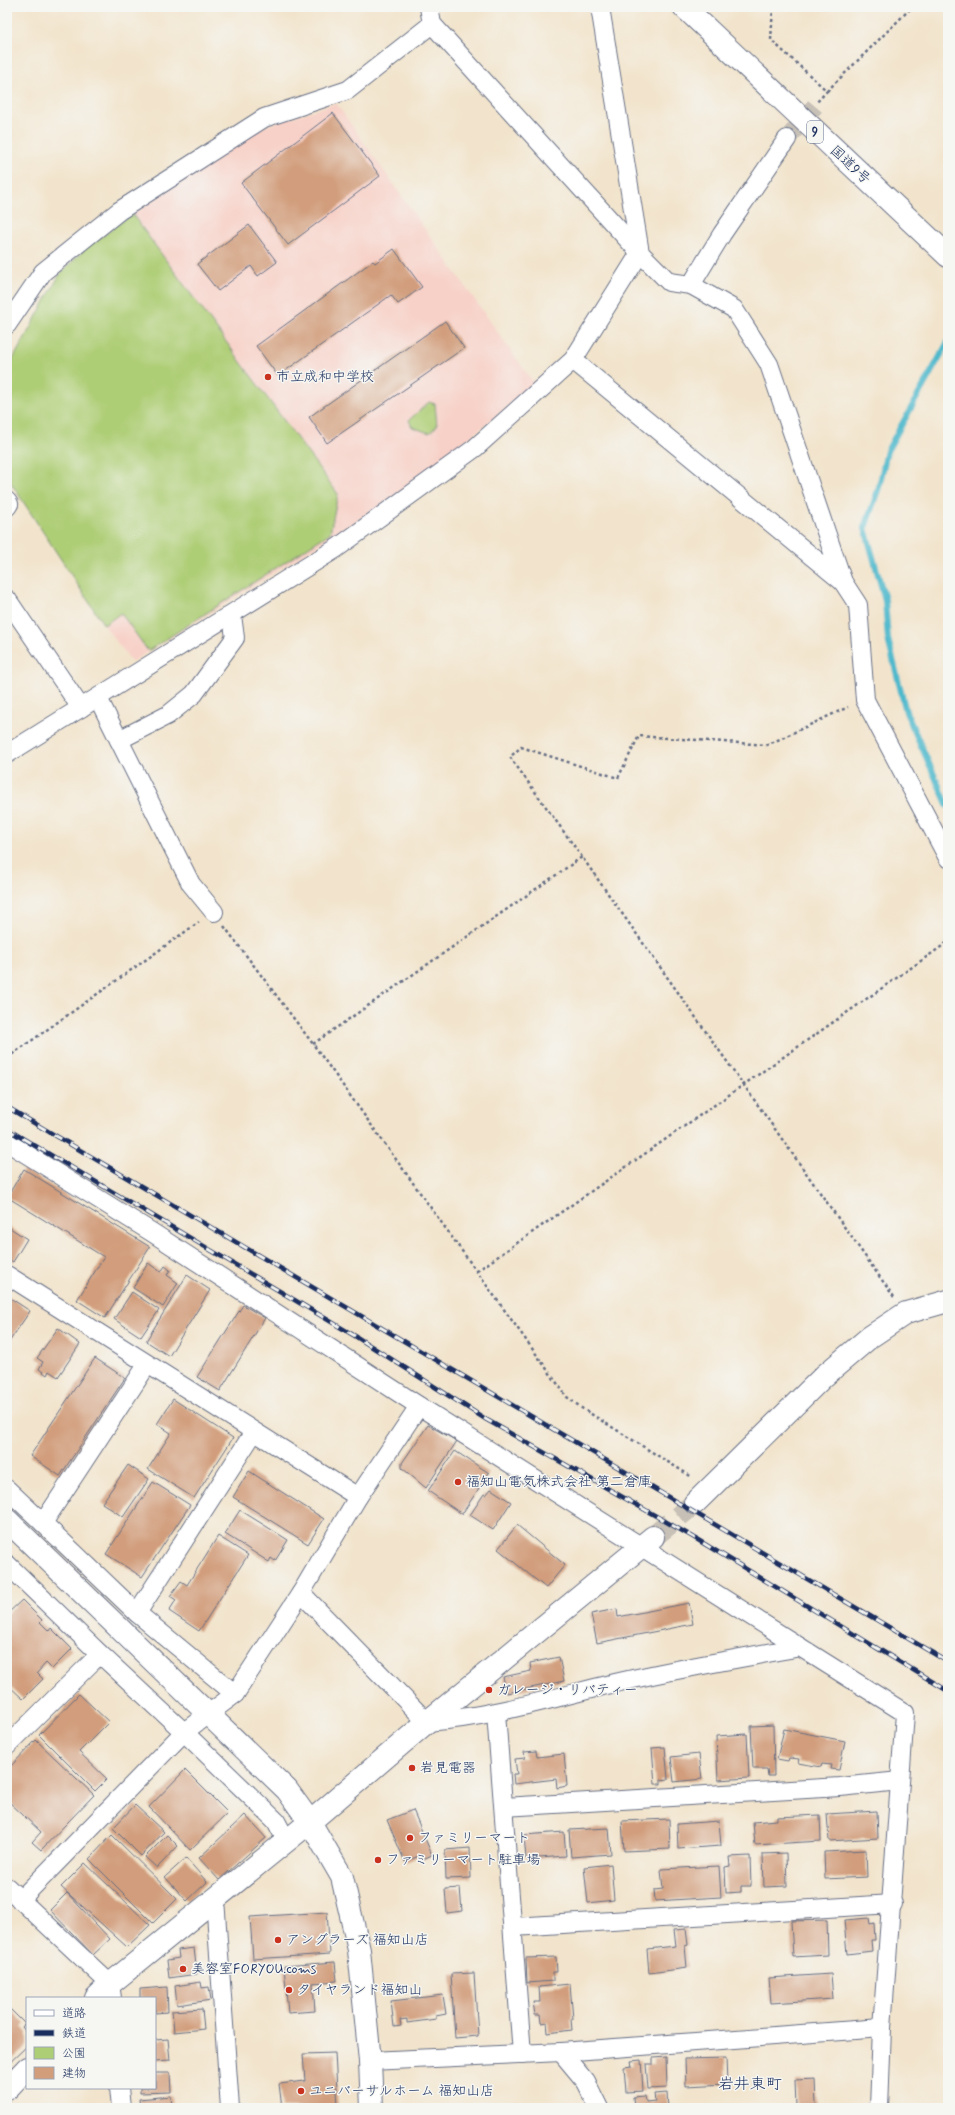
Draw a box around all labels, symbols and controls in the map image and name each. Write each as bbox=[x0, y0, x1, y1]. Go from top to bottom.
road number: 9 bbox=[807, 121, 823, 143]
street label: 国道9号 bbox=[826, 142, 874, 188]
place label: 市立成和中学校 bbox=[276, 368, 374, 386]
marker: 市立成和中学校 bbox=[263, 372, 273, 382]
place label: 福知山電気株式会社 第二倉庫 bbox=[466, 1473, 652, 1491]
marker: 福知山電気株式会社 第二倉庫 bbox=[453, 1477, 463, 1487]
place label: ガレージ・リバティー bbox=[497, 1681, 638, 1699]
marker: ガレージ・リバティー bbox=[484, 1685, 494, 1695]
place label: 岩見電器 bbox=[420, 1759, 476, 1777]
marker: 岩見電器 bbox=[407, 1763, 417, 1773]
place label: ファミリーマート bbox=[418, 1829, 530, 1847]
marker: ファミリーマート bbox=[405, 1833, 415, 1843]
place label: ファミリーマート駐車場 bbox=[386, 1851, 540, 1869]
marker: ファミリーマート駐車場 bbox=[373, 1855, 383, 1865]
place label: アングラーズ 福知山店 bbox=[286, 1931, 429, 1949]
marker: アングラーズ 福知山店 bbox=[273, 1935, 283, 1945]
place label: 美容室FORYOU.coms bbox=[191, 1960, 317, 1978]
marker: 美容室FORYOU.coms bbox=[178, 1964, 188, 1974]
place label: タイヤランド福知山 bbox=[297, 1981, 422, 1999]
marker: タイヤランド福知山 bbox=[284, 1985, 294, 1995]
legend bbox=[26, 1997, 156, 2089]
text: 道路 bbox=[62, 2006, 86, 2022]
text: 鉄道 bbox=[62, 2026, 86, 2042]
text: 公園 bbox=[62, 2046, 86, 2062]
text: 建物 bbox=[62, 2066, 86, 2082]
district label: 岩井東町 bbox=[718, 2074, 782, 2095]
place label: ユニバーサルホーム 福知山店 bbox=[309, 2082, 494, 2100]
marker: ユニバーサルホーム 福知山店 bbox=[296, 2086, 306, 2096]

